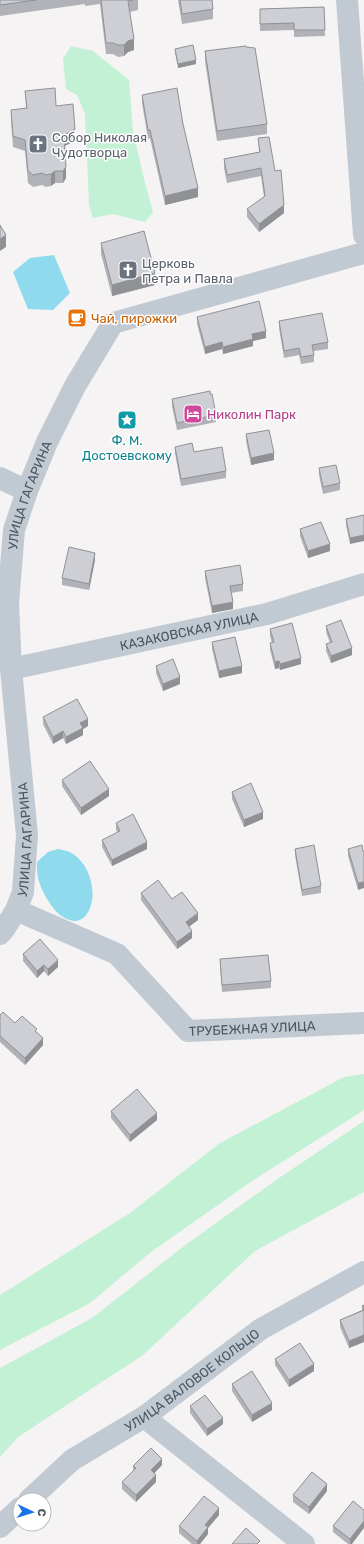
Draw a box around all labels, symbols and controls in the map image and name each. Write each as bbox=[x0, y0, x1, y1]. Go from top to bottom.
place label: Собор Николая Чудотворца bbox=[52, 130, 147, 160]
church icon: Собор Николая Чудотворца bbox=[27, 133, 49, 155]
place label: Церковь Петра и Павла bbox=[142, 256, 233, 286]
church icon: Церковь Петра и Павла bbox=[117, 259, 139, 281]
cafe icon: Чай, пирожки bbox=[66, 307, 88, 329]
place label: Чай, пирожки bbox=[91, 311, 177, 326]
hotel icon: Николин Парк bbox=[182, 403, 204, 425]
place label: Николин Парк bbox=[207, 407, 296, 422]
place icon: Ф. М. Достоевскому bbox=[116, 409, 138, 431]
place label: Ф. М. Достоевскому bbox=[82, 433, 172, 463]
street label: УЛИЦА ГАГАРИНА bbox=[5, 438, 54, 550]
street label: КАЗАКОВСКАЯ УЛИЦА bbox=[118, 609, 260, 653]
street label: УЛИЦА ГАГАРИНА bbox=[14, 781, 35, 899]
street label: ТРУБЕЖНАЯ УЛИЦА bbox=[188, 1018, 316, 1038]
street label: УЛИЦА ВАЛОВОЕ КОЛЬЦО bbox=[122, 1325, 262, 1434]
north arrow bbox=[12, 1492, 52, 1532]
text: С bbox=[35, 1508, 48, 1517]

